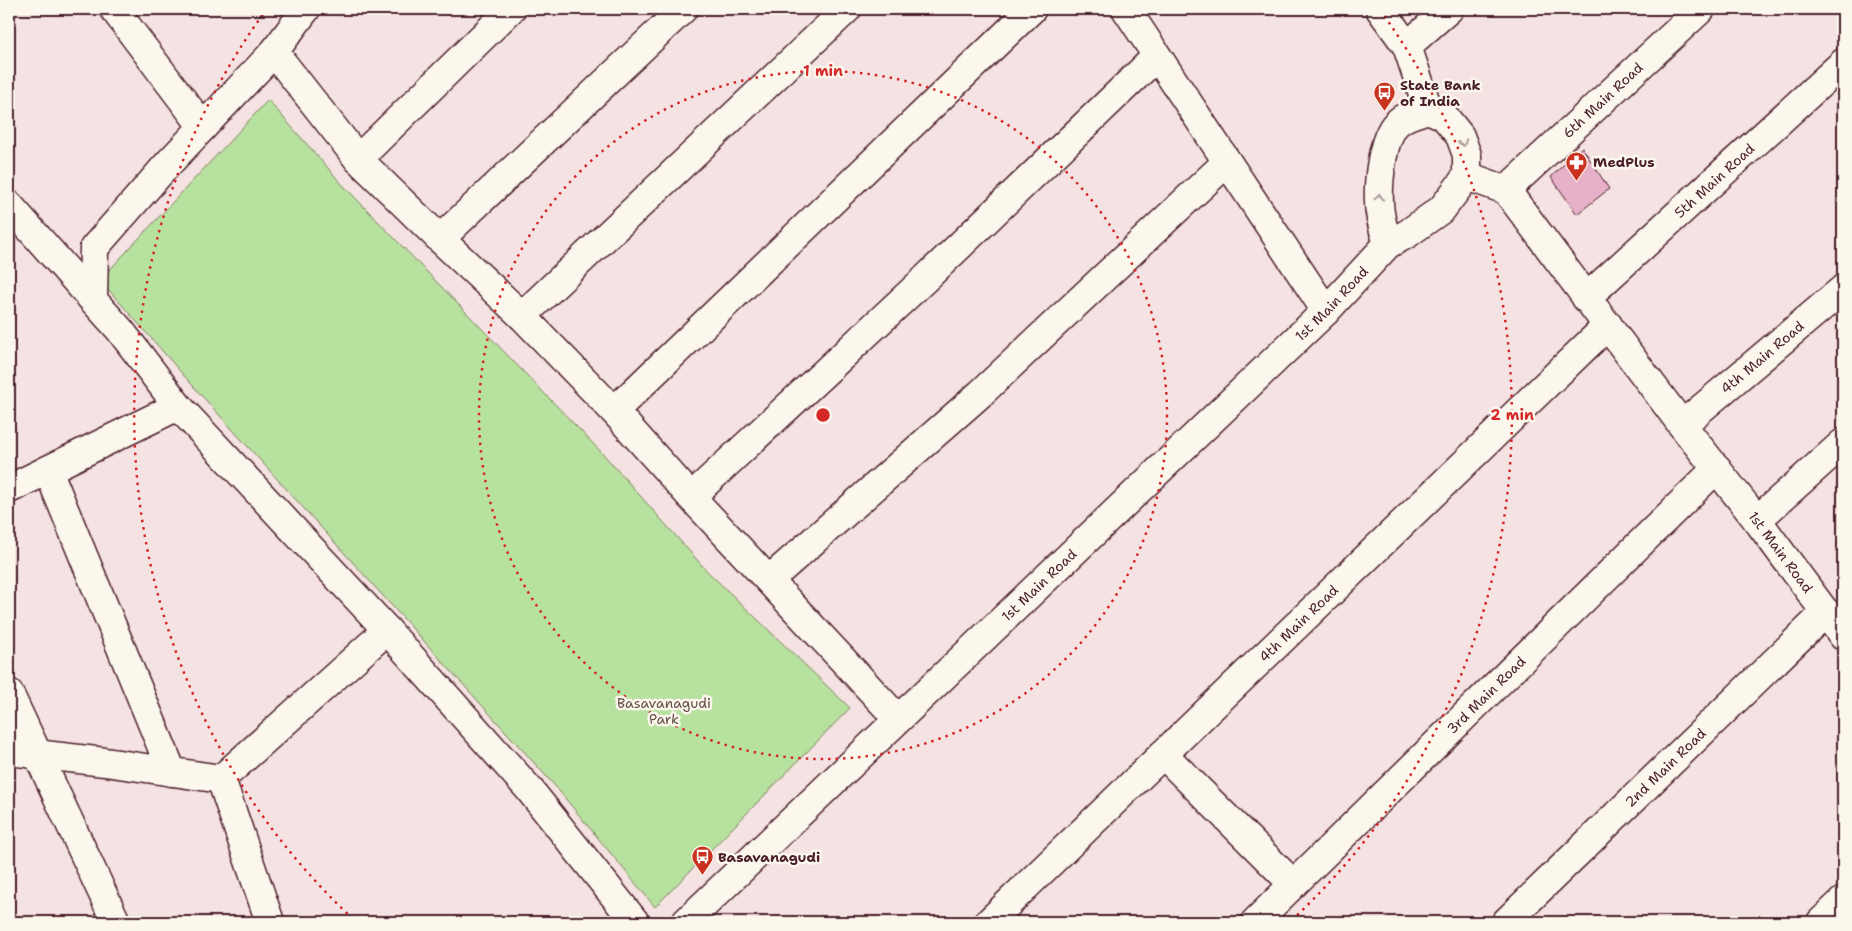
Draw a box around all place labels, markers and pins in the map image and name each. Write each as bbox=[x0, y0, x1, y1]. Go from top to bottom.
place label: State Bank of India bbox=[1400, 76, 1481, 110]
bus stop icon: State Bank of India bbox=[1372, 81, 1396, 112]
pharmacy icon: MedPlus bbox=[1565, 150, 1589, 181]
place label: MedPlus bbox=[1593, 153, 1655, 171]
centre of rings bbox=[814, 406, 832, 424]
bus stop icon: Basavanagudi bbox=[690, 845, 714, 876]
place label: Basavanagudi bbox=[718, 848, 820, 866]

